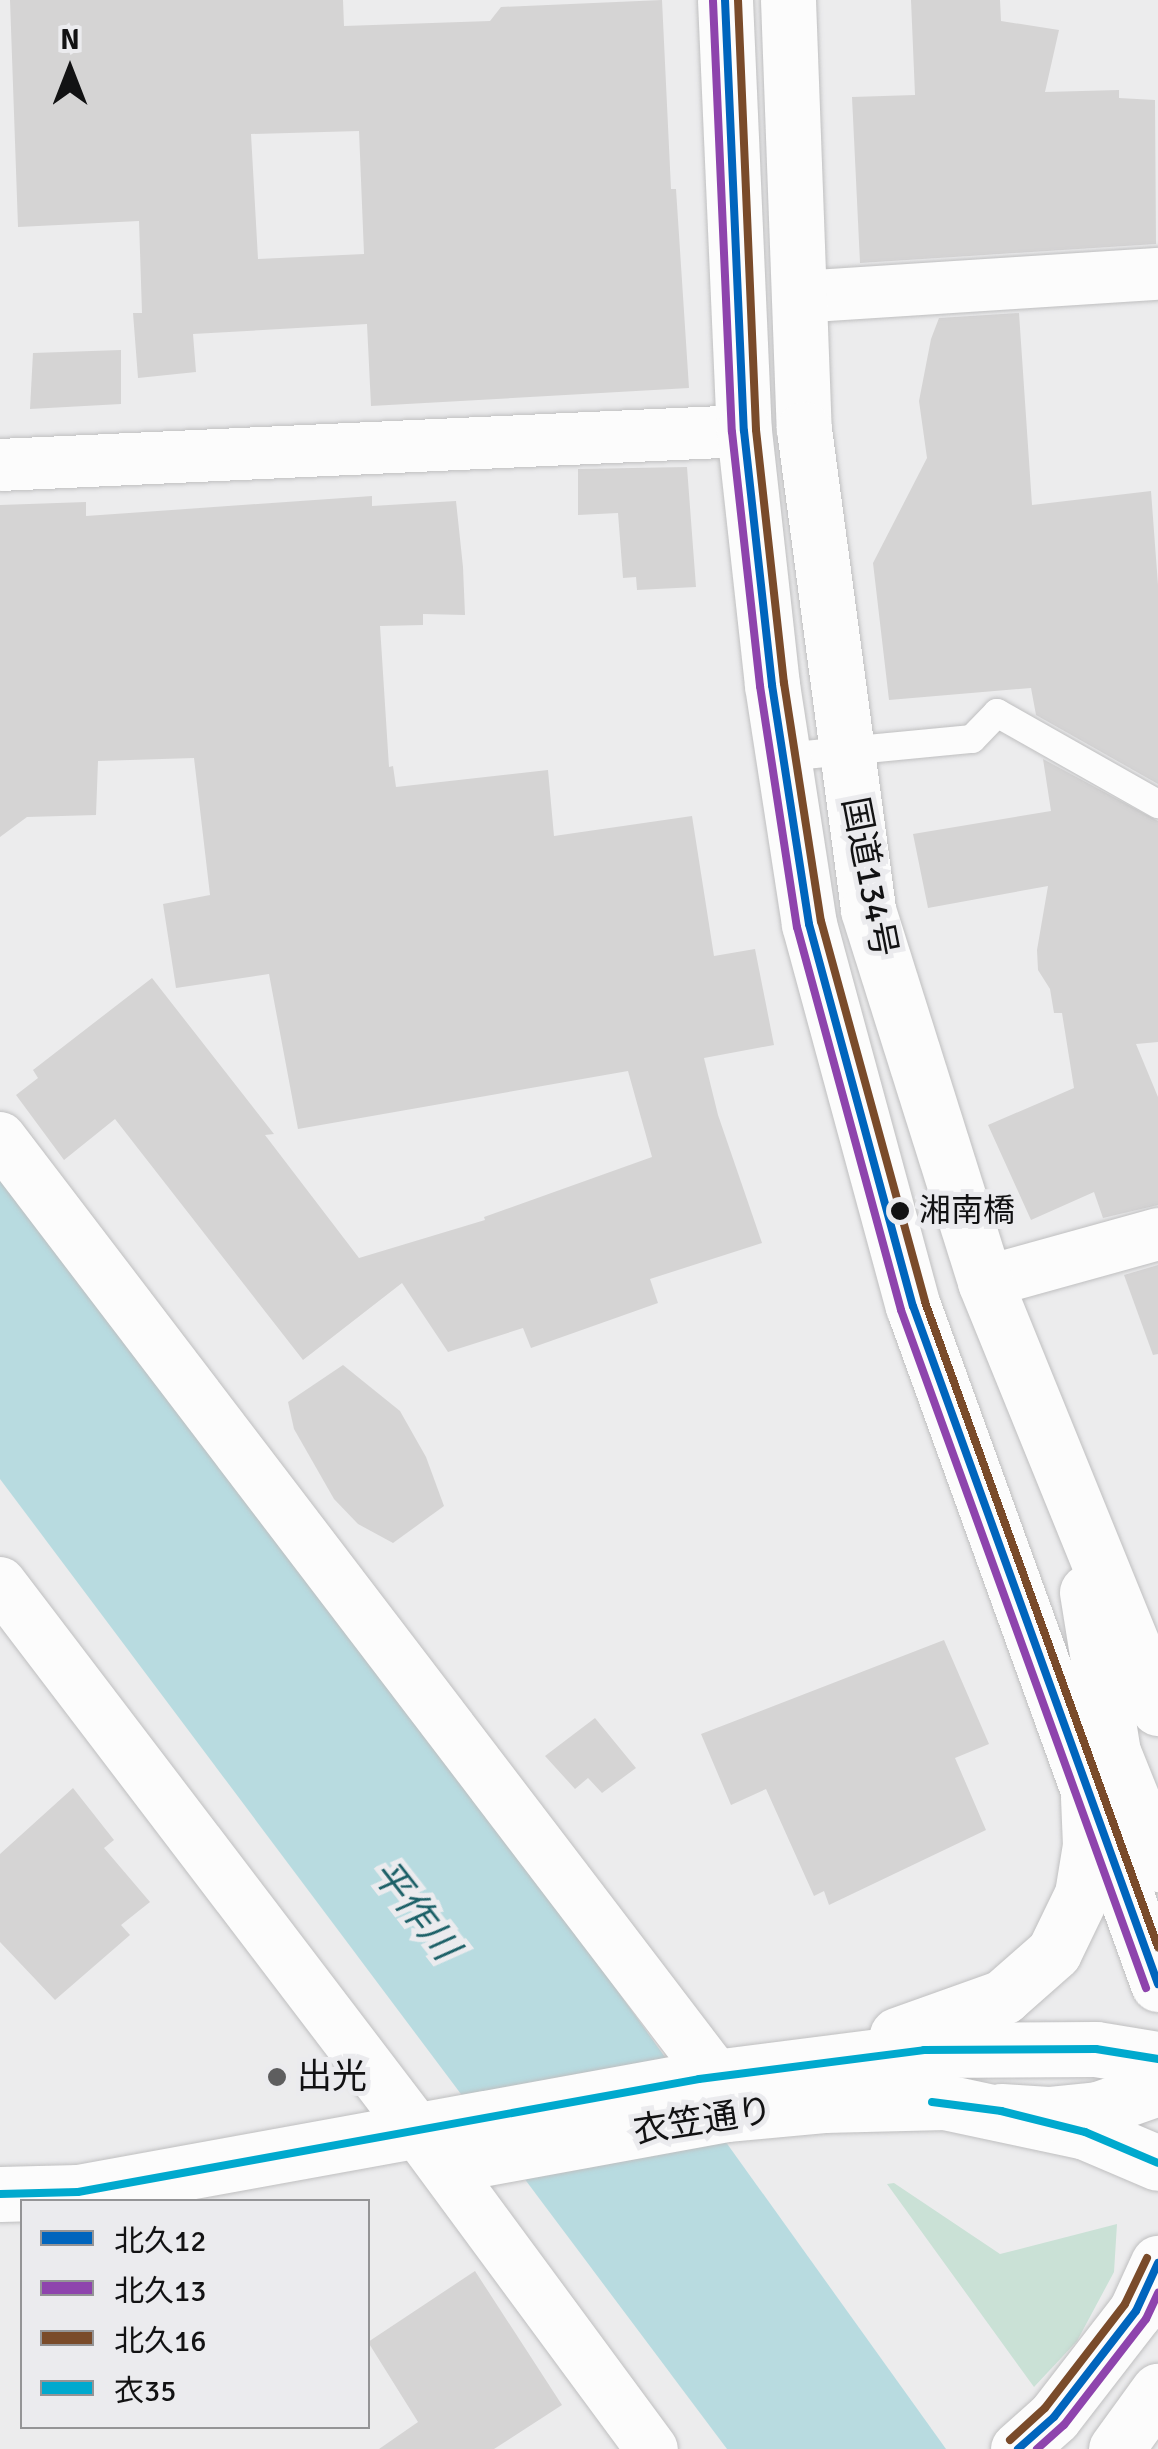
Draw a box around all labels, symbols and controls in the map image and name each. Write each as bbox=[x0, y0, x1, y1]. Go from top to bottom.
north arrow bbox=[20, 20, 120, 120]
text: N bbox=[60, 23, 80, 57]
street label: 国道134号 bbox=[833, 794, 905, 960]
place label: 湘南橋 bbox=[919, 1192, 1015, 1230]
marker: 湘南橋 bbox=[890, 1201, 910, 1221]
water label: 平作川 bbox=[362, 1851, 468, 1969]
place label: 出光 bbox=[297, 2056, 367, 2098]
marker: 出光 bbox=[266, 2066, 288, 2088]
street label: 衣笠通り bbox=[631, 2089, 775, 2153]
legend bbox=[20, 2199, 370, 2429]
text: 北久12 bbox=[114, 2223, 206, 2260]
text: 北久13 bbox=[114, 2273, 206, 2310]
text: 北久16 bbox=[114, 2323, 206, 2360]
text: 衣35 bbox=[114, 2373, 176, 2410]

